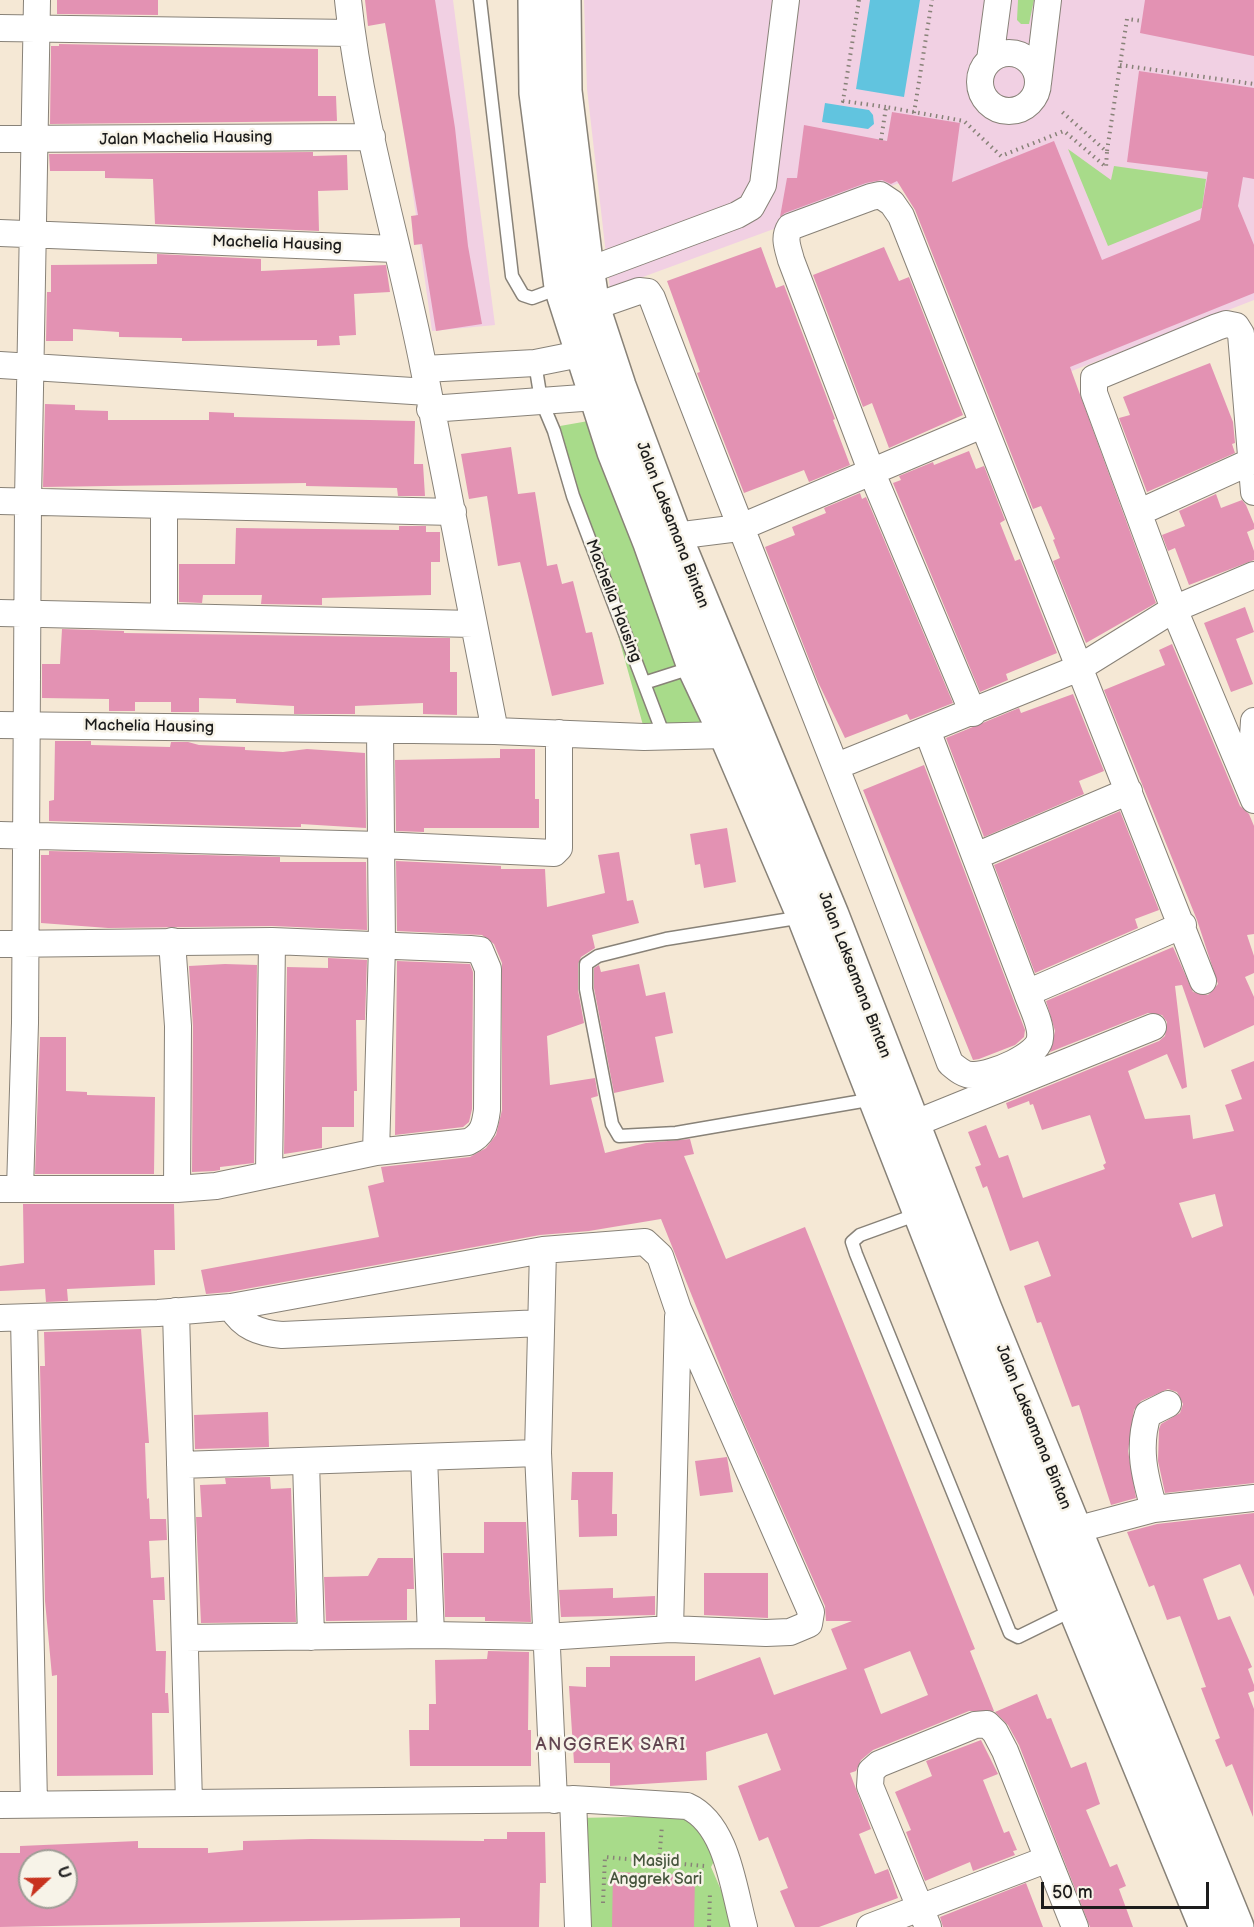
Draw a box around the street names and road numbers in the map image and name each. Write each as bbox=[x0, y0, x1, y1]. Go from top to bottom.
street label: Jalan Machelia Hausing bbox=[99, 128, 273, 150]
street label: Machelia Hausing bbox=[212, 232, 342, 256]
street label: Jalan Laksamana Bintan bbox=[631, 439, 713, 611]
street label: Machelia Hausing bbox=[581, 537, 645, 665]
street label: Machelia Hausing bbox=[84, 716, 214, 738]
street label: Jalan Laksamana Bintan bbox=[813, 889, 895, 1061]
street label: Jalan Laksamana Bintan bbox=[991, 1342, 1075, 1512]

